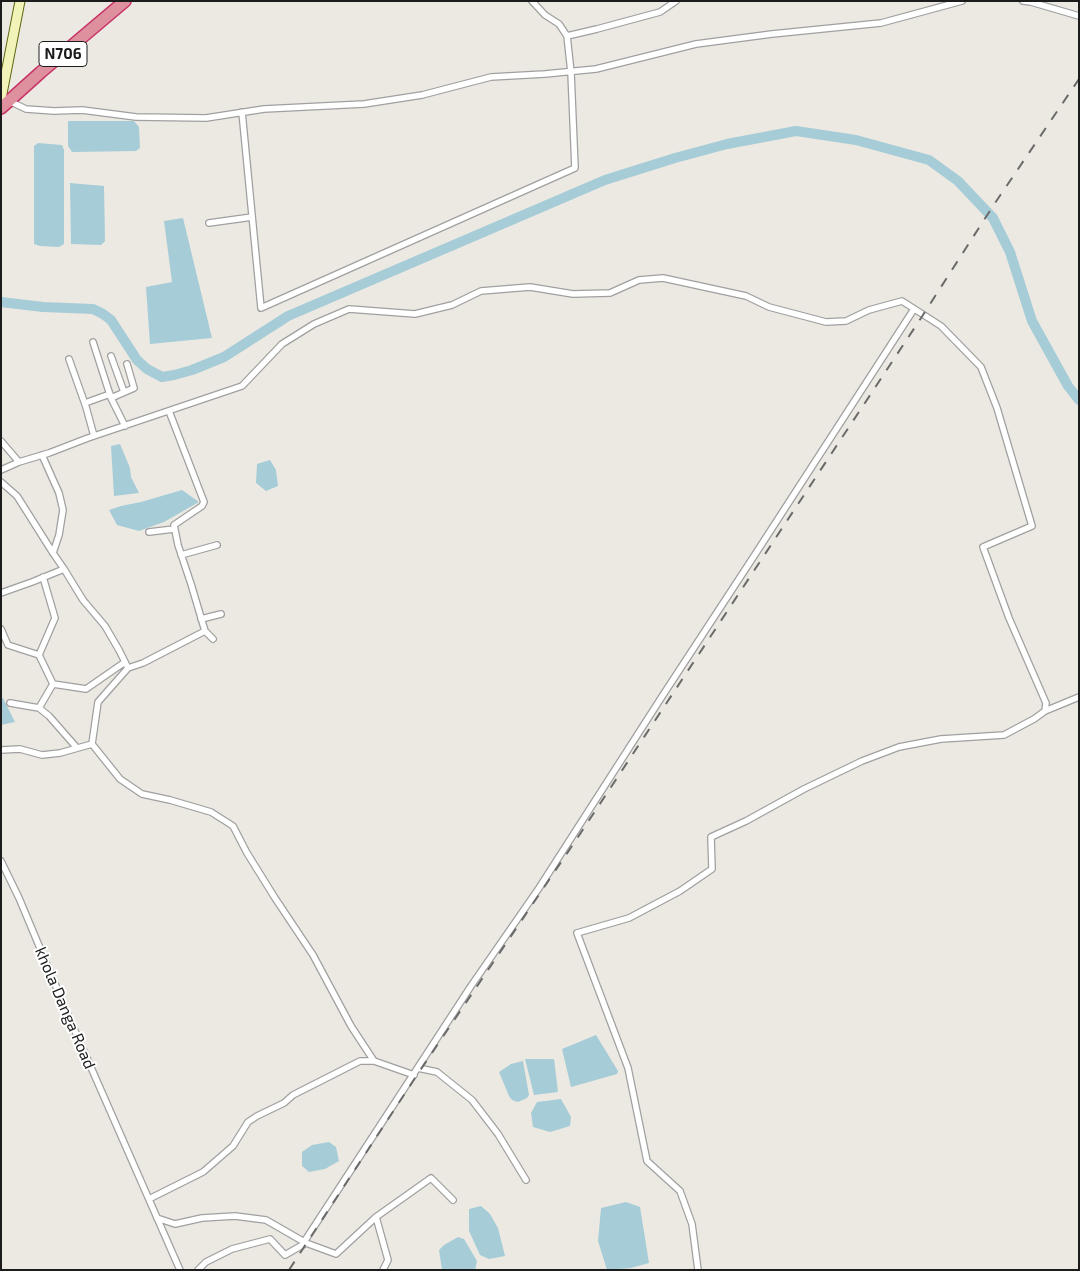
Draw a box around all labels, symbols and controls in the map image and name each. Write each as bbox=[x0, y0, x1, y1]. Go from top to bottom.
road number: N706 bbox=[39, 42, 87, 66]
street label: khola Danga Road bbox=[31, 944, 99, 1072]

